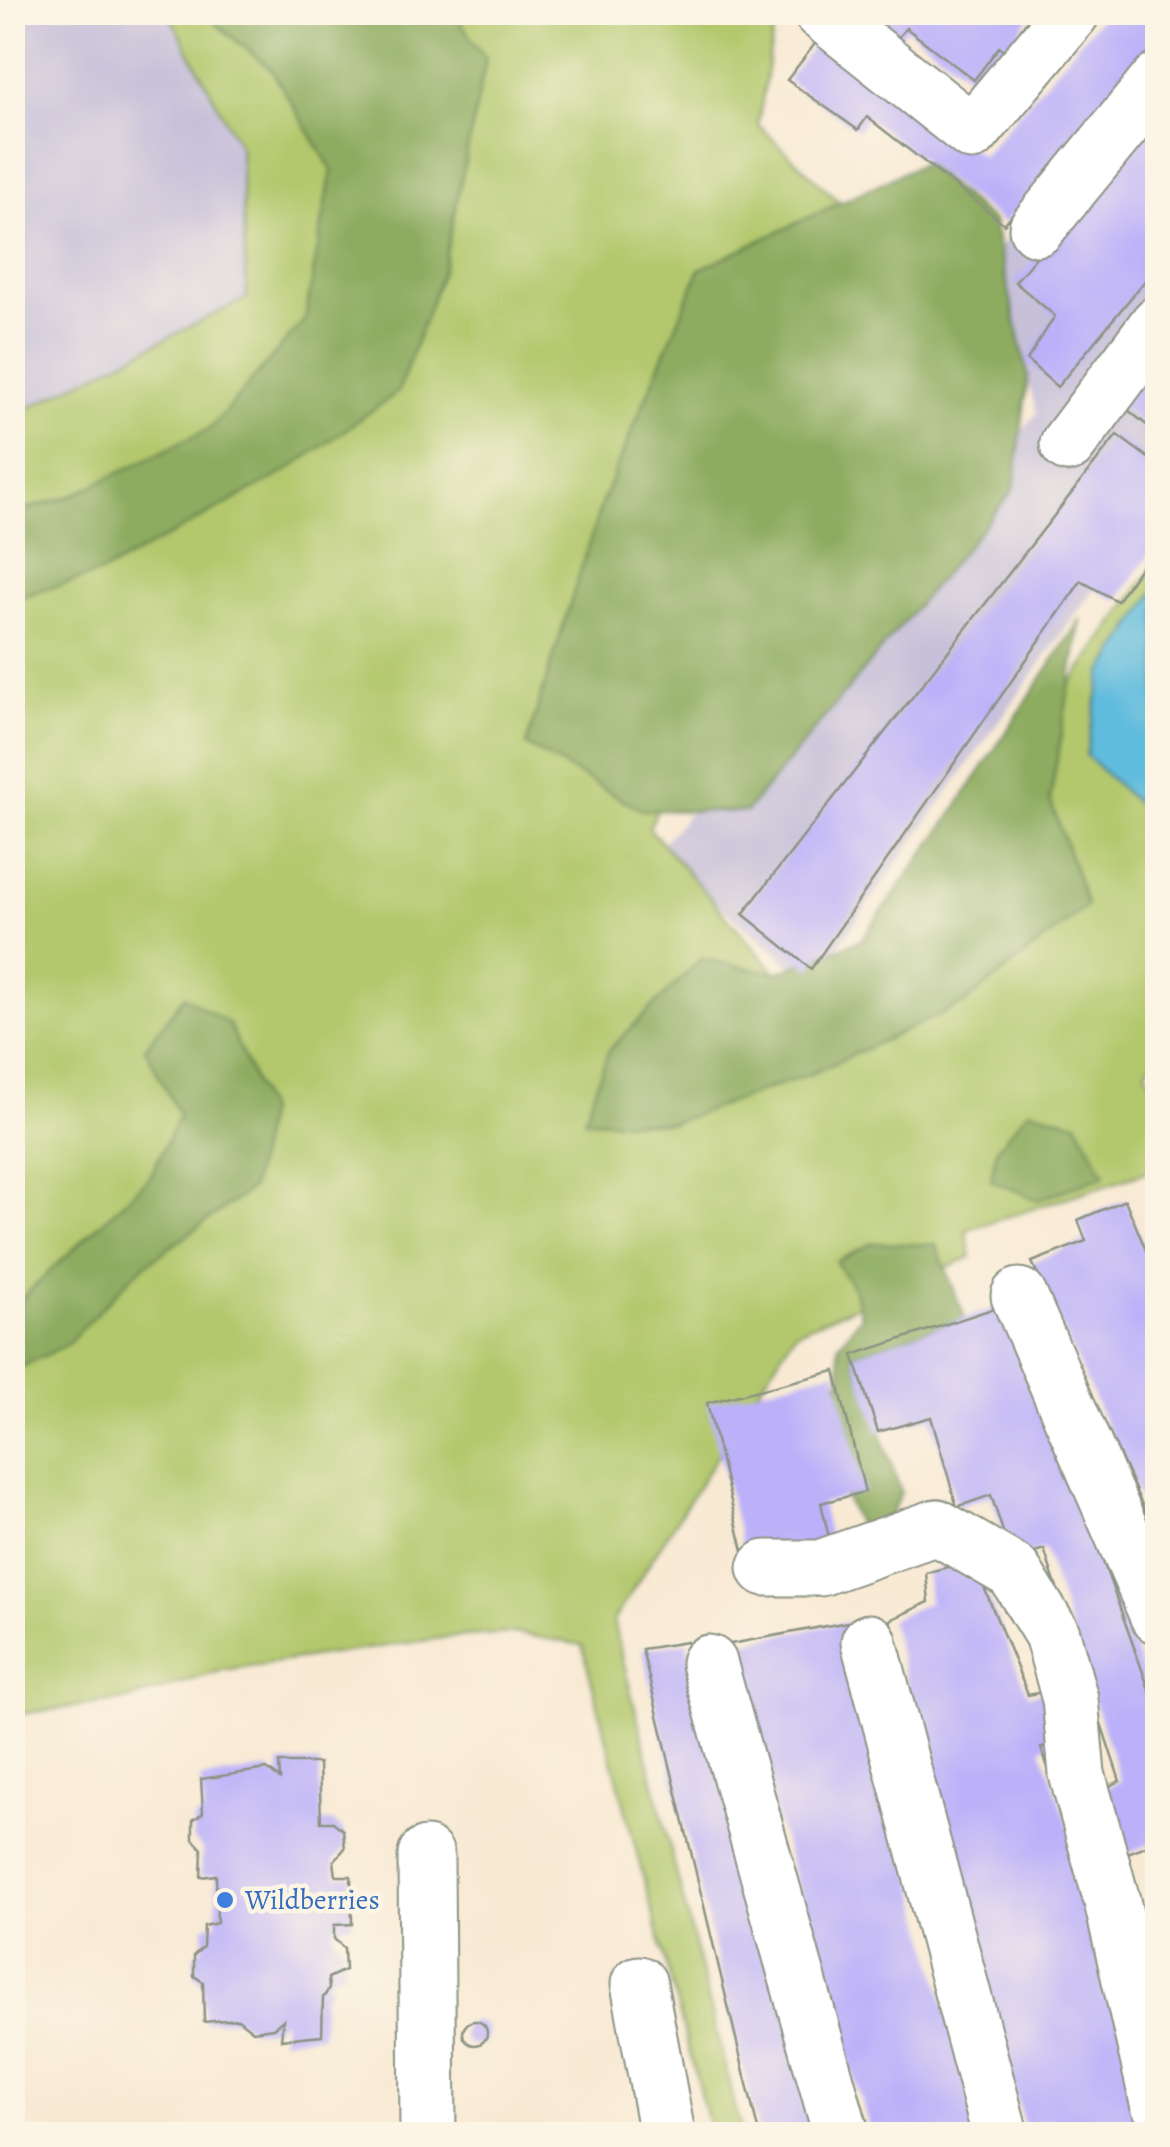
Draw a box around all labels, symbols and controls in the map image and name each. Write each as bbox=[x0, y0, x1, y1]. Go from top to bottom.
place label: Wildberries bbox=[244, 1881, 380, 1919]
marker: Wildberries bbox=[214, 1889, 236, 1911]

